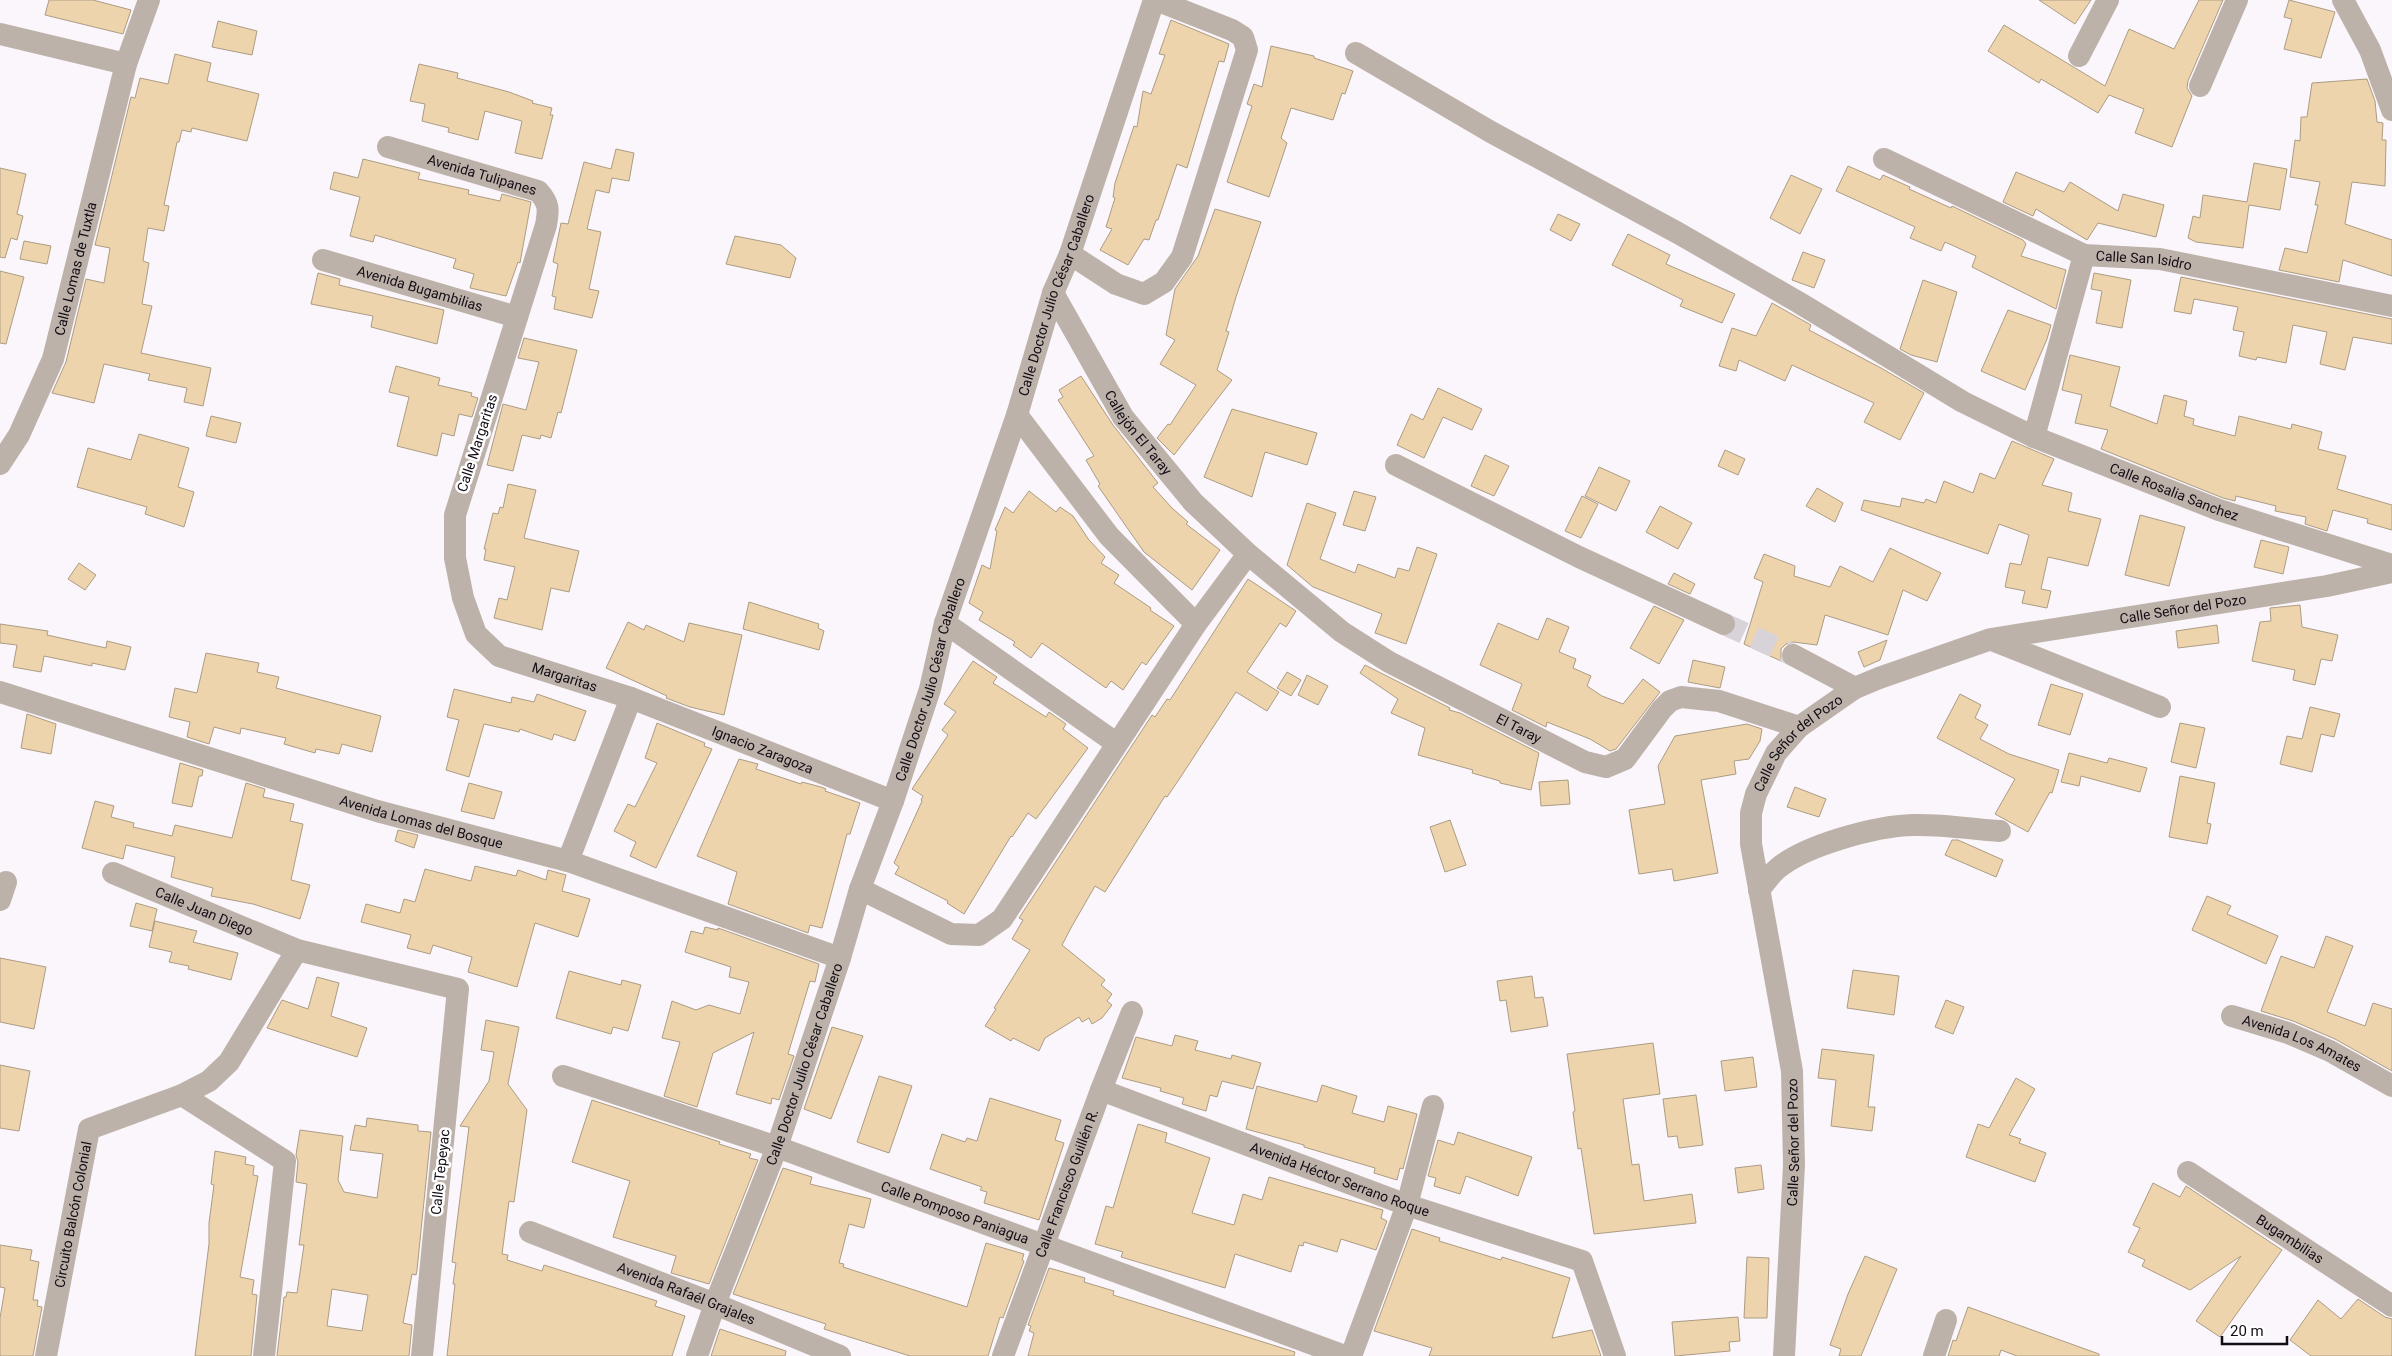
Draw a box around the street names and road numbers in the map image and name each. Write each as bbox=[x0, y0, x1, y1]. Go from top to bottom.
street label: Avenida Tulipanes bbox=[426, 151, 538, 198]
street label: Calle Doctor Julio César Caballero bbox=[1015, 192, 1097, 398]
street label: Calle Lomas de Tuxtla bbox=[51, 200, 100, 337]
street label: Calle San Isidro bbox=[2095, 248, 2193, 273]
street label: Avenida Bugambilias bbox=[355, 262, 485, 315]
street label: Callejón El Taray bbox=[1102, 387, 1176, 478]
street label: Calle Margaritas bbox=[454, 392, 500, 494]
street label: Calle Rosalia Sanchez bbox=[2107, 460, 2241, 524]
street label: Calle Doctor Julio César Caballero bbox=[892, 575, 968, 784]
street label: Calle Señor del Pozo bbox=[2118, 591, 2247, 627]
street label: Margaritas bbox=[530, 659, 599, 695]
street label: Calle Señor del Pozo bbox=[1750, 691, 1845, 794]
street label: El Taray bbox=[1494, 710, 1544, 747]
street label: Ignacio Zaragoza bbox=[710, 723, 816, 777]
street label: Avenida Lomas del Bosque bbox=[338, 792, 505, 852]
street label: Calle Juan Diego bbox=[153, 884, 256, 939]
street label: Calle Doctor Julio César Caballero bbox=[763, 961, 846, 1168]
street label: Avenida Los Amates bbox=[2240, 1012, 2364, 1075]
street label: Calle Señor del Pozo bbox=[1784, 1078, 1802, 1207]
street label: Calle Francisco Guillén R. bbox=[1032, 1107, 1101, 1260]
street label: Calle Tepeyac bbox=[428, 1128, 452, 1216]
street label: Avenida Héctor Serrano Roque bbox=[1248, 1139, 1431, 1220]
street label: Circuito Balcón Colonial bbox=[51, 1140, 94, 1289]
street label: Calle Pomposo Paniagua bbox=[879, 1178, 1031, 1247]
street label: Bugambilias bbox=[2253, 1211, 2327, 1267]
street label: Avenida Rafaél Grajales bbox=[615, 1259, 758, 1328]

